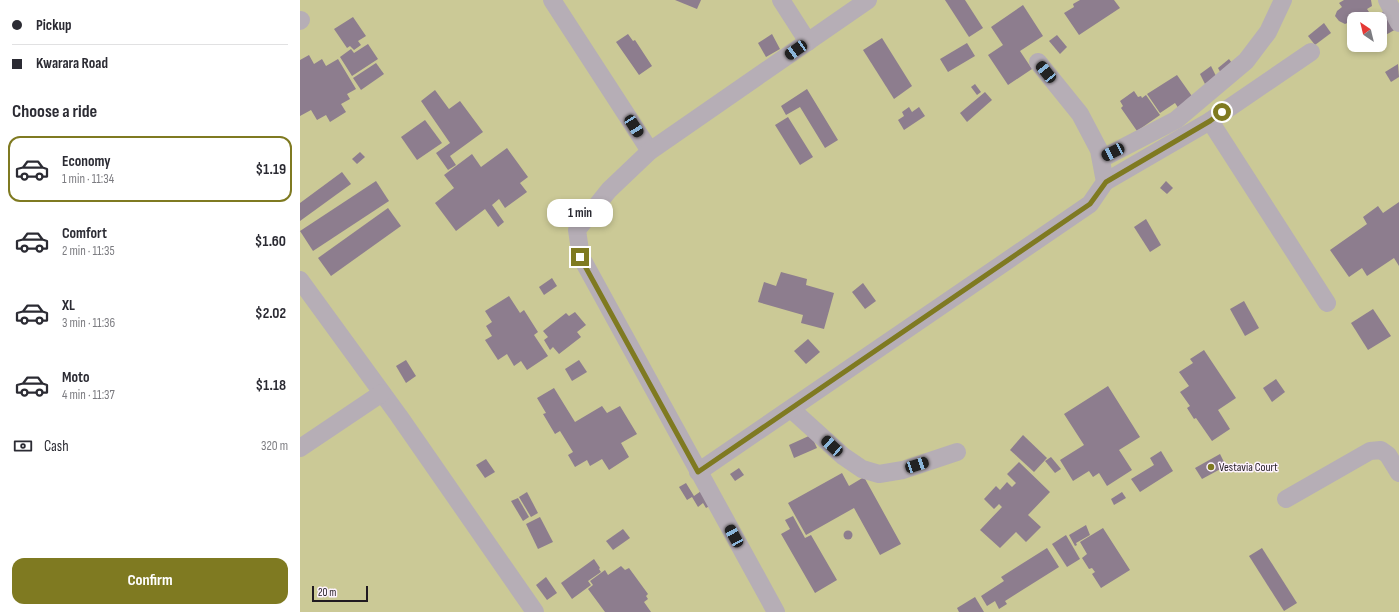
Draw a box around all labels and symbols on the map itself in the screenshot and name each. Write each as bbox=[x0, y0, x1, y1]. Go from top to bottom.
north arrow bbox=[1347, 12, 1387, 52]
car bbox=[783, 38, 809, 62]
car bbox=[1034, 59, 1058, 85]
route start bbox=[1213, 103, 1231, 121]
car bbox=[622, 113, 646, 139]
car bbox=[1100, 141, 1126, 163]
callout: 1 min bbox=[547, 199, 613, 227]
route end bbox=[571, 248, 589, 266]
car bbox=[819, 434, 845, 458]
car bbox=[904, 456, 930, 474]
place label: Vestavia Court bbox=[1219, 460, 1278, 475]
marker: Vestavia Court bbox=[1206, 462, 1216, 472]
car bbox=[723, 523, 745, 549]
scale bar bbox=[312, 584, 368, 603]

